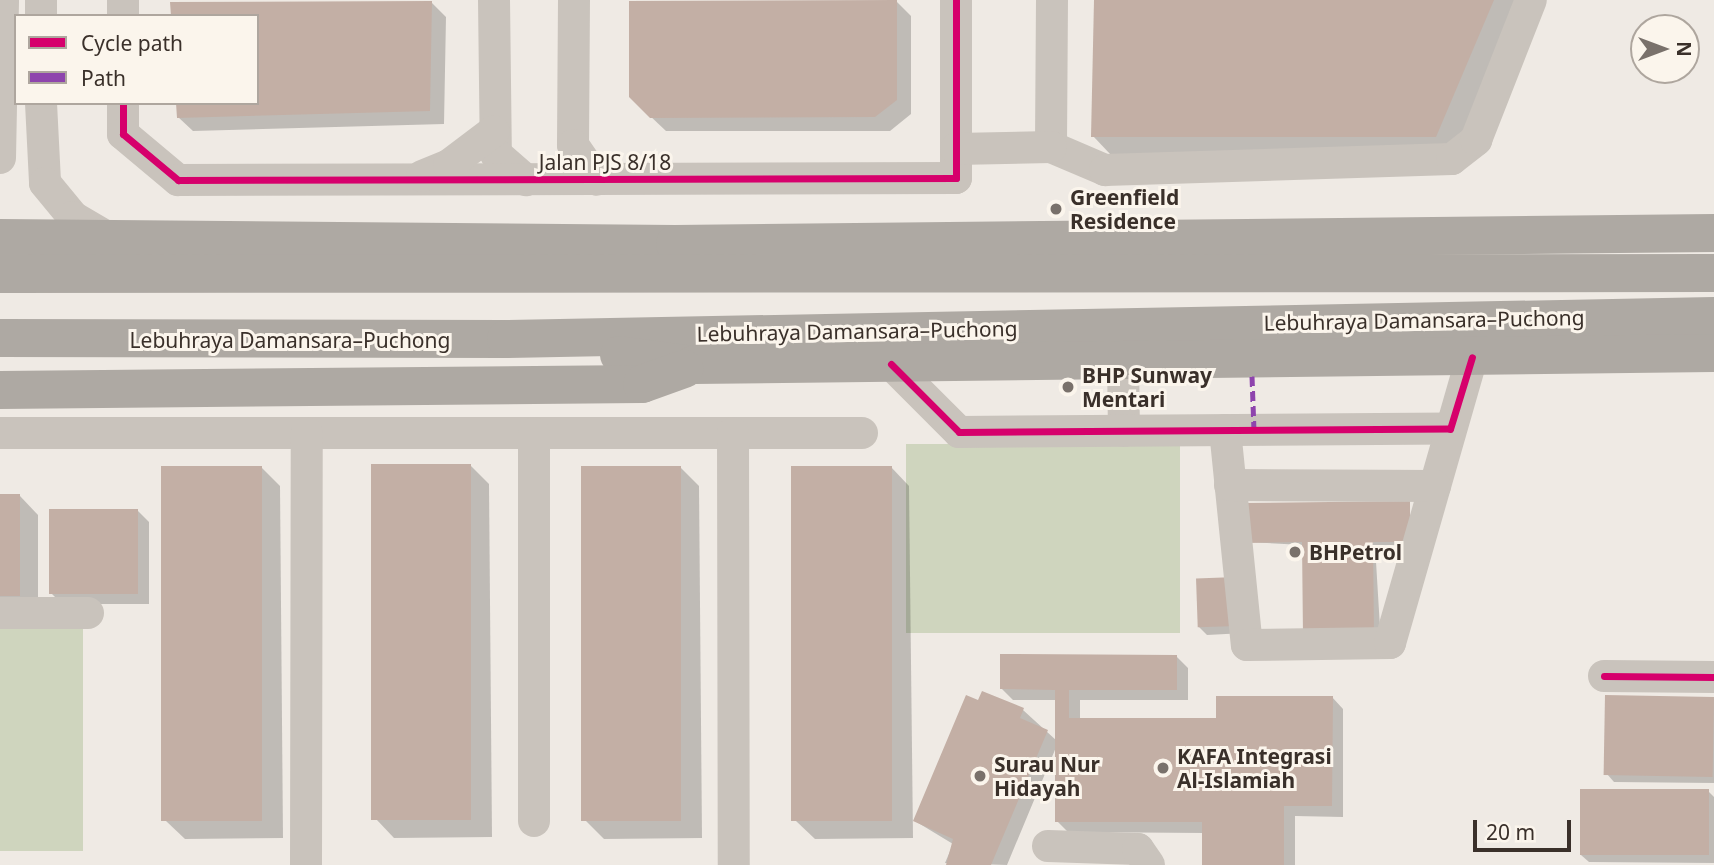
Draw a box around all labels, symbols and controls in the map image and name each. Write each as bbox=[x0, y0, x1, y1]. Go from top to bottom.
legend bbox=[14, 14, 259, 105]
north arrow bbox=[1630, 14, 1700, 84]
text: Cycle path bbox=[81, 29, 183, 57]
text: N bbox=[1671, 41, 1697, 57]
text: Path bbox=[81, 64, 126, 92]
street label: Jalan PJS 8/18 bbox=[539, 149, 671, 175]
place label: Greenfield Residence bbox=[1070, 184, 1179, 234]
marker: Greenfield Residence bbox=[1048, 201, 1064, 217]
street label: Lebuhraya Damansara–Puchong bbox=[1263, 305, 1585, 335]
street label: Lebuhraya Damansara–Puchong bbox=[696, 316, 1018, 346]
street label: Lebuhraya Damansara–Puchong bbox=[130, 327, 450, 353]
place label: BHP Sunway Mentari bbox=[1082, 362, 1212, 412]
marker: BHP Sunway Mentari bbox=[1060, 379, 1076, 395]
place label: BHPetrol bbox=[1309, 539, 1402, 565]
marker: BHPetrol bbox=[1287, 544, 1303, 560]
place label: KAFA Integrasi Al-Islamiah bbox=[1177, 743, 1332, 793]
place label: Surau Nur Hidayah bbox=[994, 751, 1100, 801]
marker: KAFA Integrasi Al-Islamiah bbox=[1155, 760, 1171, 776]
marker: Surau Nur Hidayah bbox=[972, 768, 988, 784]
scale bar bbox=[1476, 806, 1574, 850]
text: 20 m bbox=[1486, 818, 1535, 846]

